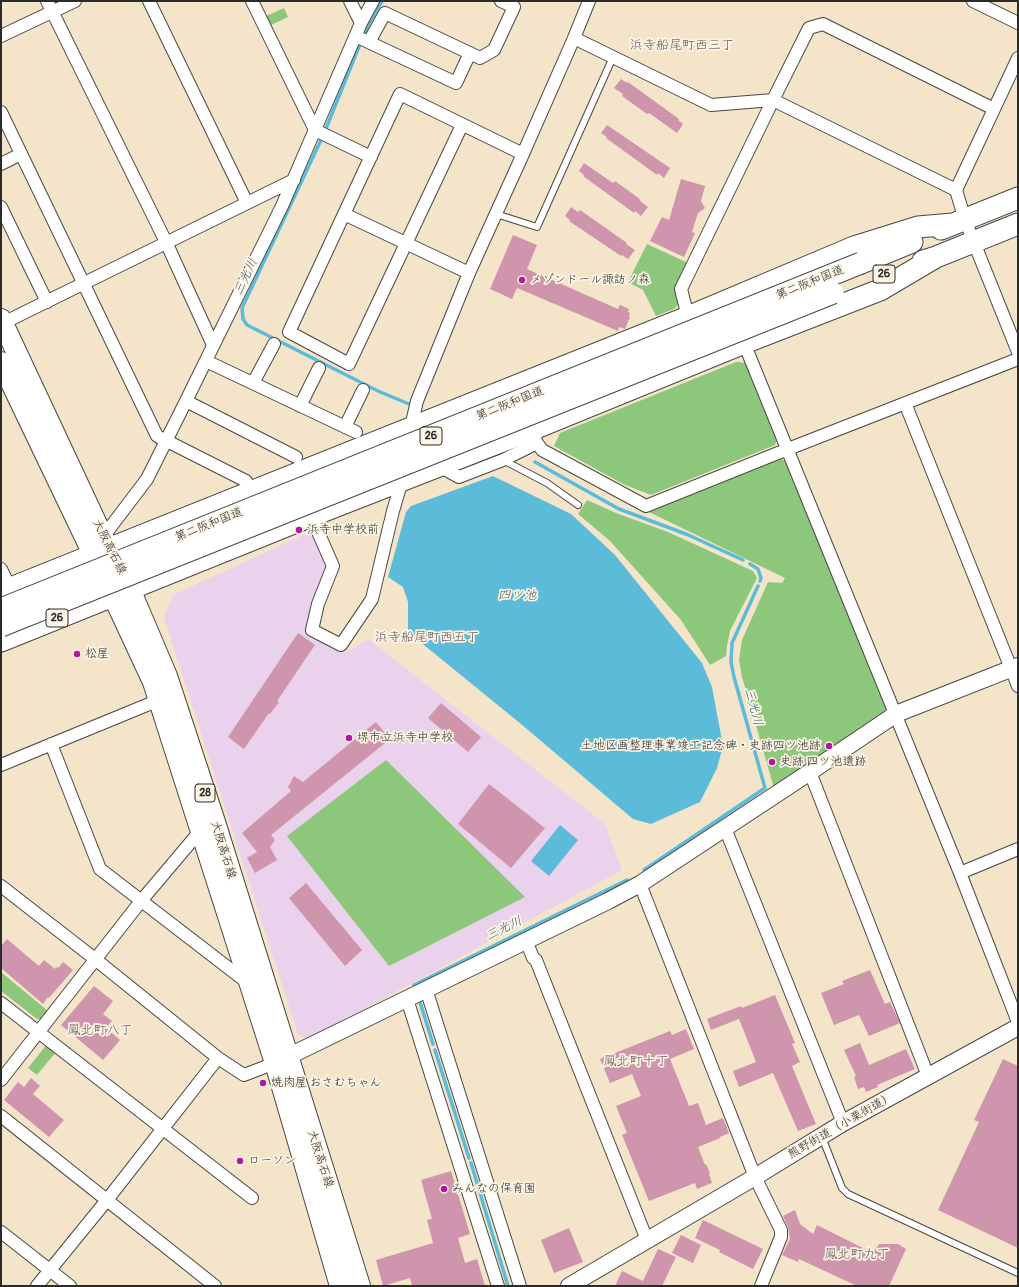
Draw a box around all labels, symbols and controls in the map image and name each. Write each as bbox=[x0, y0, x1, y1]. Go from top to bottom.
district label: 浜寺船尾町西三丁 bbox=[630, 38, 734, 54]
water label: 三光川 bbox=[231, 256, 261, 298]
street label: 第二阪和国道 bbox=[774, 263, 846, 303]
road number: 26 bbox=[873, 265, 895, 283]
place label: メゾンドール諏訪ノ森 bbox=[530, 273, 650, 287]
marker: メゾンドール諏訪ノ森 bbox=[517, 275, 527, 285]
street label: 第二阪和国道 bbox=[474, 384, 546, 424]
road number: 26 bbox=[420, 427, 442, 445]
street label: 第二阪和国道 bbox=[173, 505, 245, 545]
street label: 大阪高石線 bbox=[89, 517, 129, 577]
place label: 浜寺中学校前 bbox=[307, 523, 379, 537]
marker: 浜寺中学校前 bbox=[294, 525, 304, 535]
water label: 四ツ池 bbox=[498, 588, 536, 604]
road number: 26 bbox=[46, 609, 68, 627]
district label: 浜寺船尾町西五丁 bbox=[375, 630, 479, 646]
place label: 松屋 bbox=[85, 647, 109, 661]
marker: 松屋 bbox=[72, 649, 82, 659]
water label: 三光川 bbox=[740, 686, 766, 728]
place label: 堺市立浜寺中学校 bbox=[357, 731, 453, 745]
marker: 堺市立浜寺中学校 bbox=[344, 733, 354, 743]
place label: 土地区画整理事業竣工記念碑・史跡四ツ池跡 bbox=[581, 739, 821, 753]
marker: 土地区画整理事業竣工記念碑・史跡四ツ池跡 bbox=[824, 741, 834, 751]
place label: 史跡 四ツ池遺跡 bbox=[780, 755, 867, 769]
marker: 史跡 四ツ池遺跡 bbox=[767, 757, 777, 767]
road number: 28 bbox=[195, 784, 215, 802]
street label: 大阪高石線 bbox=[207, 819, 239, 881]
water label: 三光川 bbox=[483, 913, 525, 945]
district label: 鳳北町八丁 bbox=[68, 1023, 132, 1039]
district label: 鳳北町十丁 bbox=[604, 1054, 668, 1070]
place label: 焼肉屋 おさむちゃん bbox=[271, 1076, 382, 1090]
marker: 焼肉屋 おさむちゃん bbox=[258, 1078, 268, 1088]
street label: 熊野街道（小栗街道） bbox=[785, 1090, 897, 1162]
street label: 大阪高石線 bbox=[304, 1128, 336, 1190]
place label: ローソン bbox=[248, 1154, 296, 1168]
marker: ローソン bbox=[235, 1156, 245, 1166]
place label: みんなの保育園 bbox=[452, 1182, 536, 1196]
marker: みんなの保育園 bbox=[439, 1184, 449, 1194]
district label: 鳳北町九丁 bbox=[825, 1247, 889, 1263]

